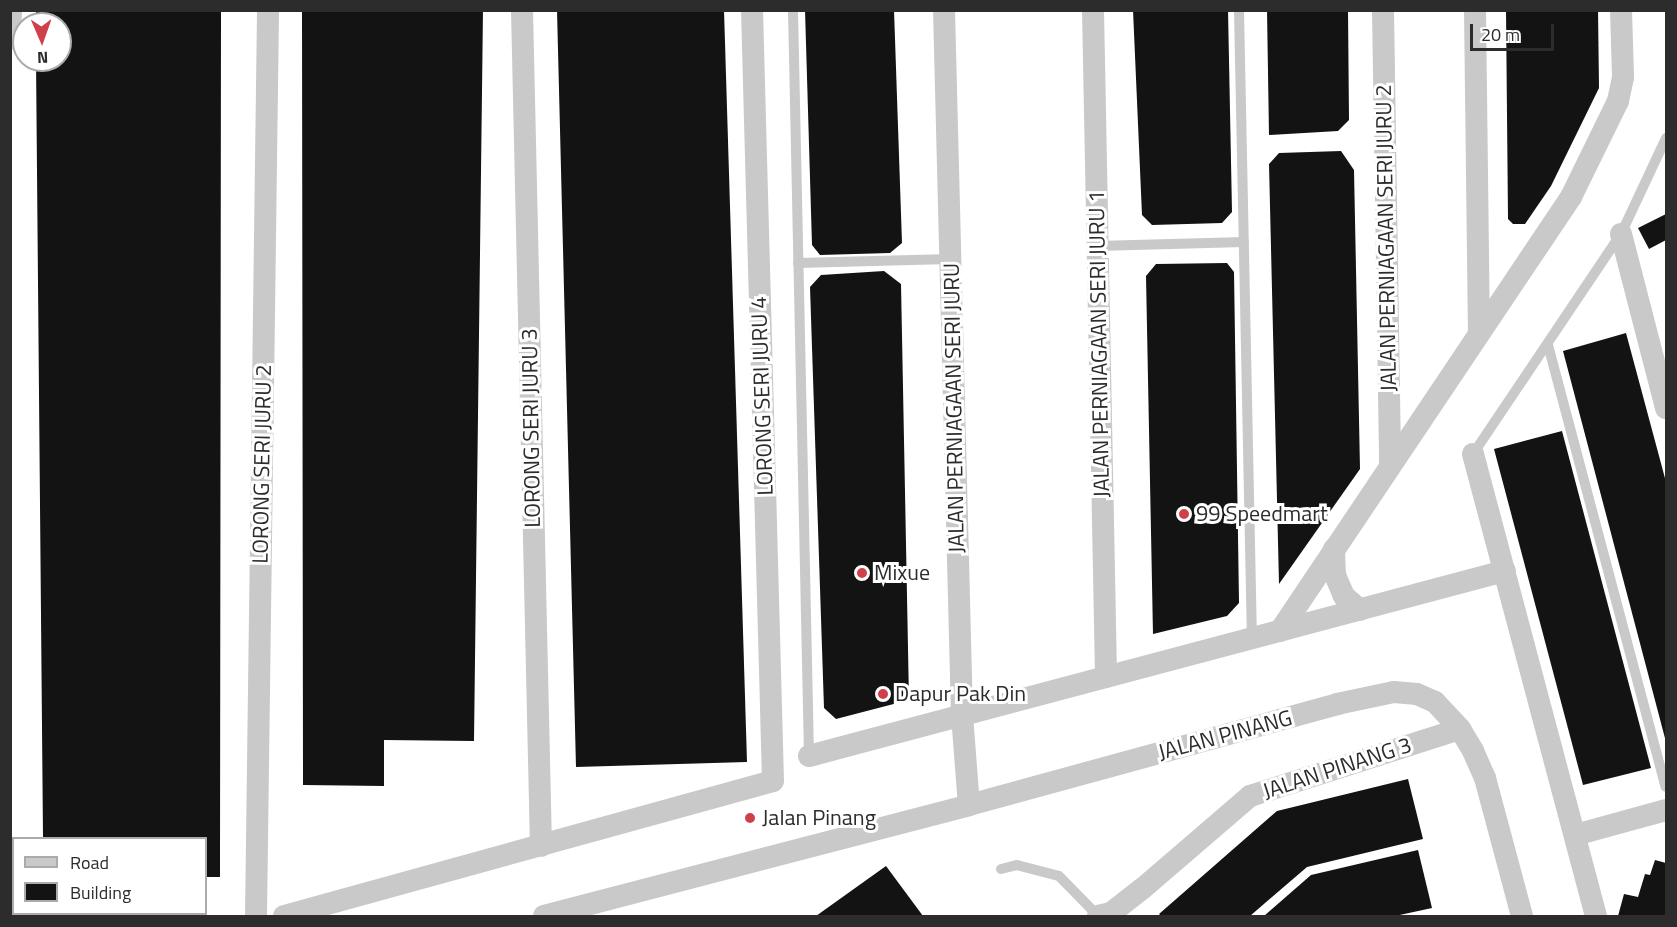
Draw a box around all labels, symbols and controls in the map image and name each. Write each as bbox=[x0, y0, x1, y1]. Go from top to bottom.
north arrow bbox=[12, 12, 72, 72]
scale bar bbox=[1473, 12, 1557, 50]
text: 20 m bbox=[1481, 21, 1520, 48]
text: N bbox=[37, 46, 49, 70]
street label: JALAN PERNIAGAAN SERI JURU 2 bbox=[1370, 84, 1402, 392]
street label: JALAN PERNIAGAAN SERI JURU 1 bbox=[1083, 190, 1115, 498]
street label: JALAN PERNIAGAAN SERI JURU bbox=[938, 263, 970, 553]
street label: LORONG SERI JURU 4 bbox=[745, 296, 779, 496]
street label: LORONG SERI JURU 3 bbox=[516, 328, 546, 528]
street label: LORONG SERI JURU 2 bbox=[247, 364, 277, 564]
place label: 99 Speedmart bbox=[1196, 501, 1328, 527]
marker: 99 Speedmart bbox=[1177, 507, 1191, 521]
place label: Mixue bbox=[874, 560, 930, 586]
marker: Mixue bbox=[855, 566, 869, 580]
place label: Dapur Pak Din bbox=[895, 681, 1026, 707]
marker: Dapur Pak Din bbox=[876, 687, 890, 701]
street label: JALAN PINANG bbox=[1155, 704, 1295, 766]
street label: JALAN PINANG 3 bbox=[1259, 732, 1415, 804]
place label: Jalan Pinang bbox=[762, 805, 876, 831]
marker: Jalan Pinang bbox=[743, 811, 757, 825]
legend bbox=[12, 837, 207, 915]
text: Road bbox=[70, 849, 109, 876]
text: Building bbox=[70, 879, 131, 906]

